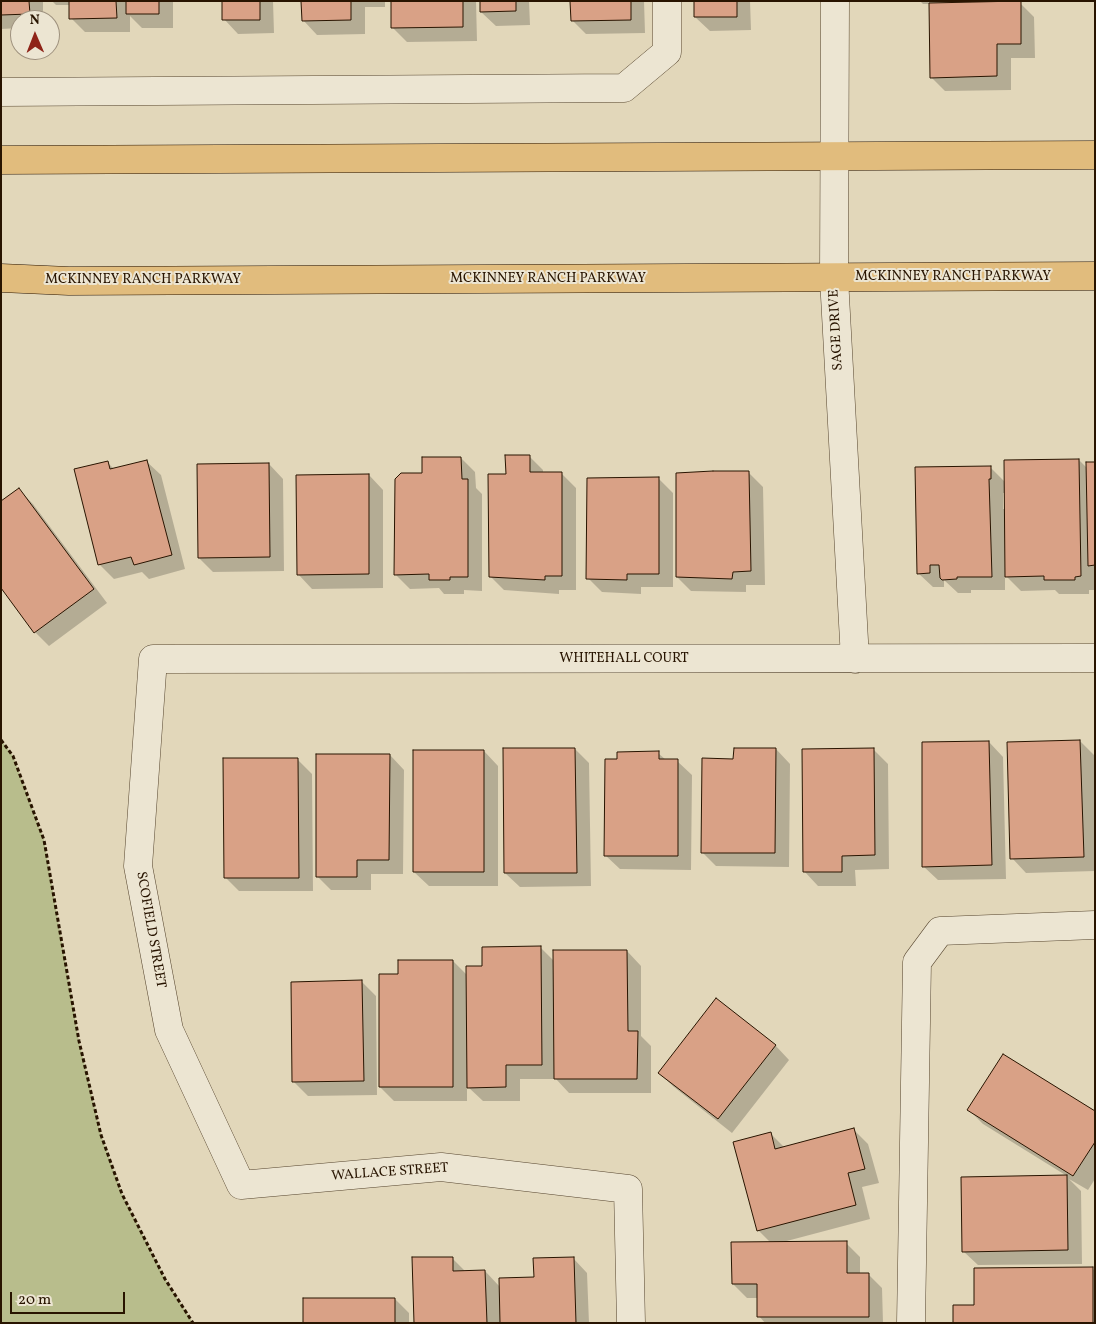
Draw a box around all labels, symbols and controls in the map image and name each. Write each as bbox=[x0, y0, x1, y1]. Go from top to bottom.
north arrow bbox=[10, 10, 60, 60]
text: N bbox=[29, 11, 40, 30]
street label: MCKINNEY RANCH PARKWAY bbox=[855, 269, 1051, 285]
street label: MCKINNEY RANCH PARKWAY bbox=[450, 271, 646, 287]
street label: MCKINNEY RANCH PARKWAY bbox=[45, 272, 241, 288]
street label: SAGE DRIVE bbox=[826, 289, 848, 371]
street label: WHITEHALL COURT bbox=[559, 651, 689, 667]
street label: SCOFIELD STREET bbox=[131, 870, 169, 990]
street label: WALLACE STREET bbox=[331, 1161, 449, 1185]
scale bar bbox=[12, 1282, 128, 1314]
text: 20 m bbox=[18, 1290, 51, 1311]

